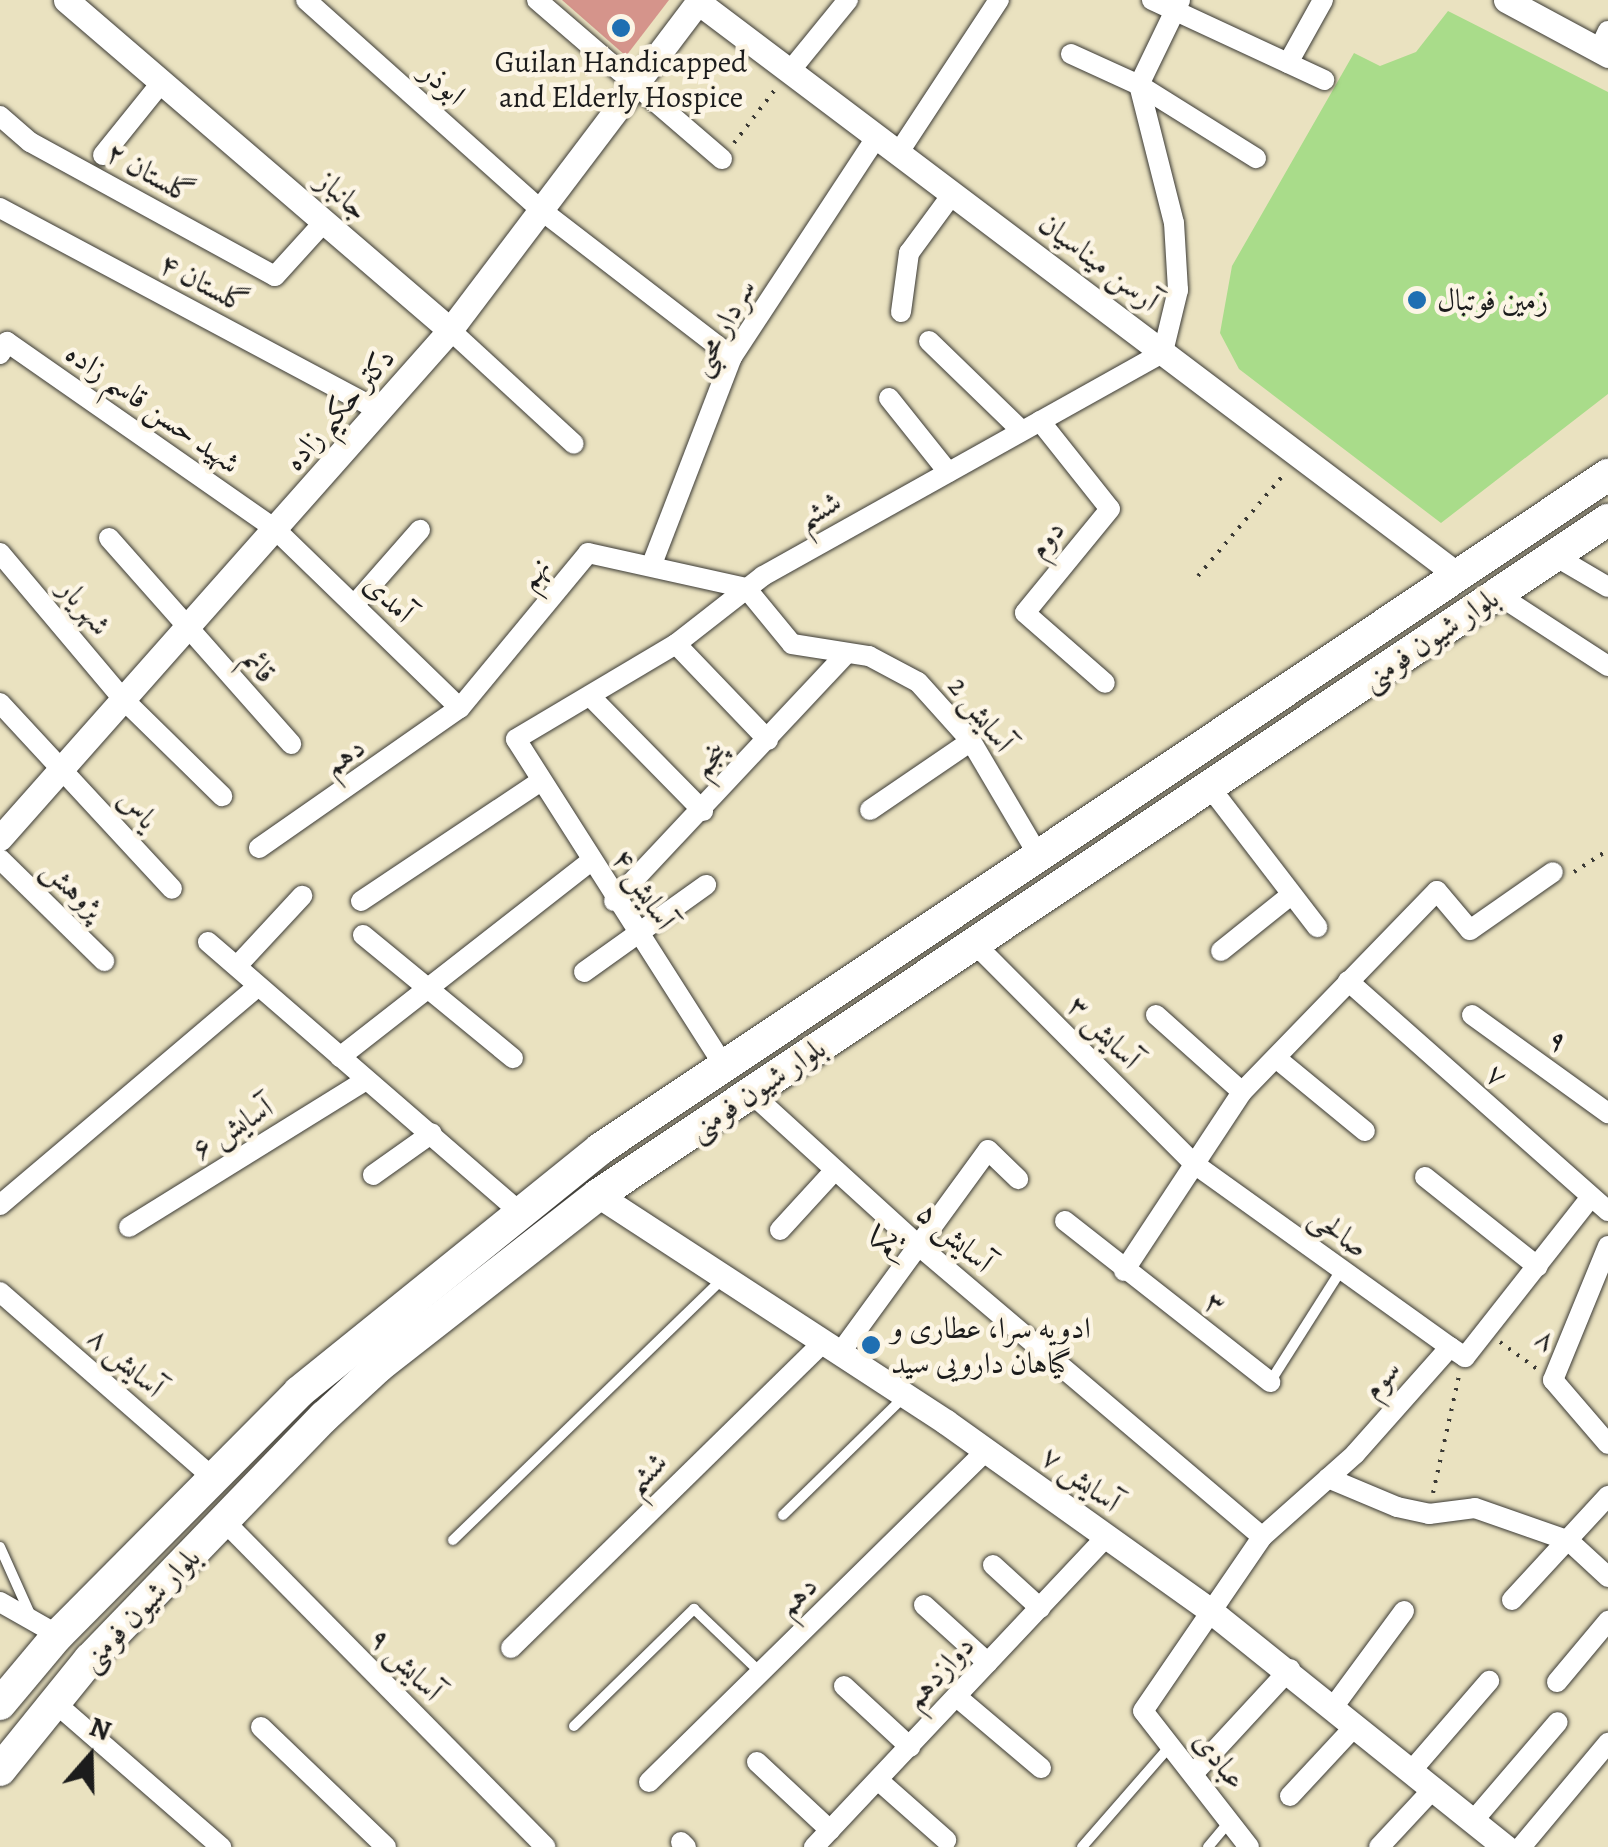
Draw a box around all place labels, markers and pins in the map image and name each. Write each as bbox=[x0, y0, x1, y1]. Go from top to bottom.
marker: Guilan Handicapped and Elderly Hospice bbox=[610, 17, 632, 39]
place label: Guilan Handicapped and Elderly Hospice bbox=[495, 44, 747, 114]
place label: زمین فوتبال bbox=[1437, 282, 1548, 318]
marker: زمین فوتبال bbox=[1406, 289, 1428, 311]
place label: ادویه سرا، عطاری و گیاهان دارویی سید bbox=[891, 1310, 1091, 1380]
marker: ادویه سرا، عطاری و گیاهان دارویی سید bbox=[860, 1334, 882, 1356]

